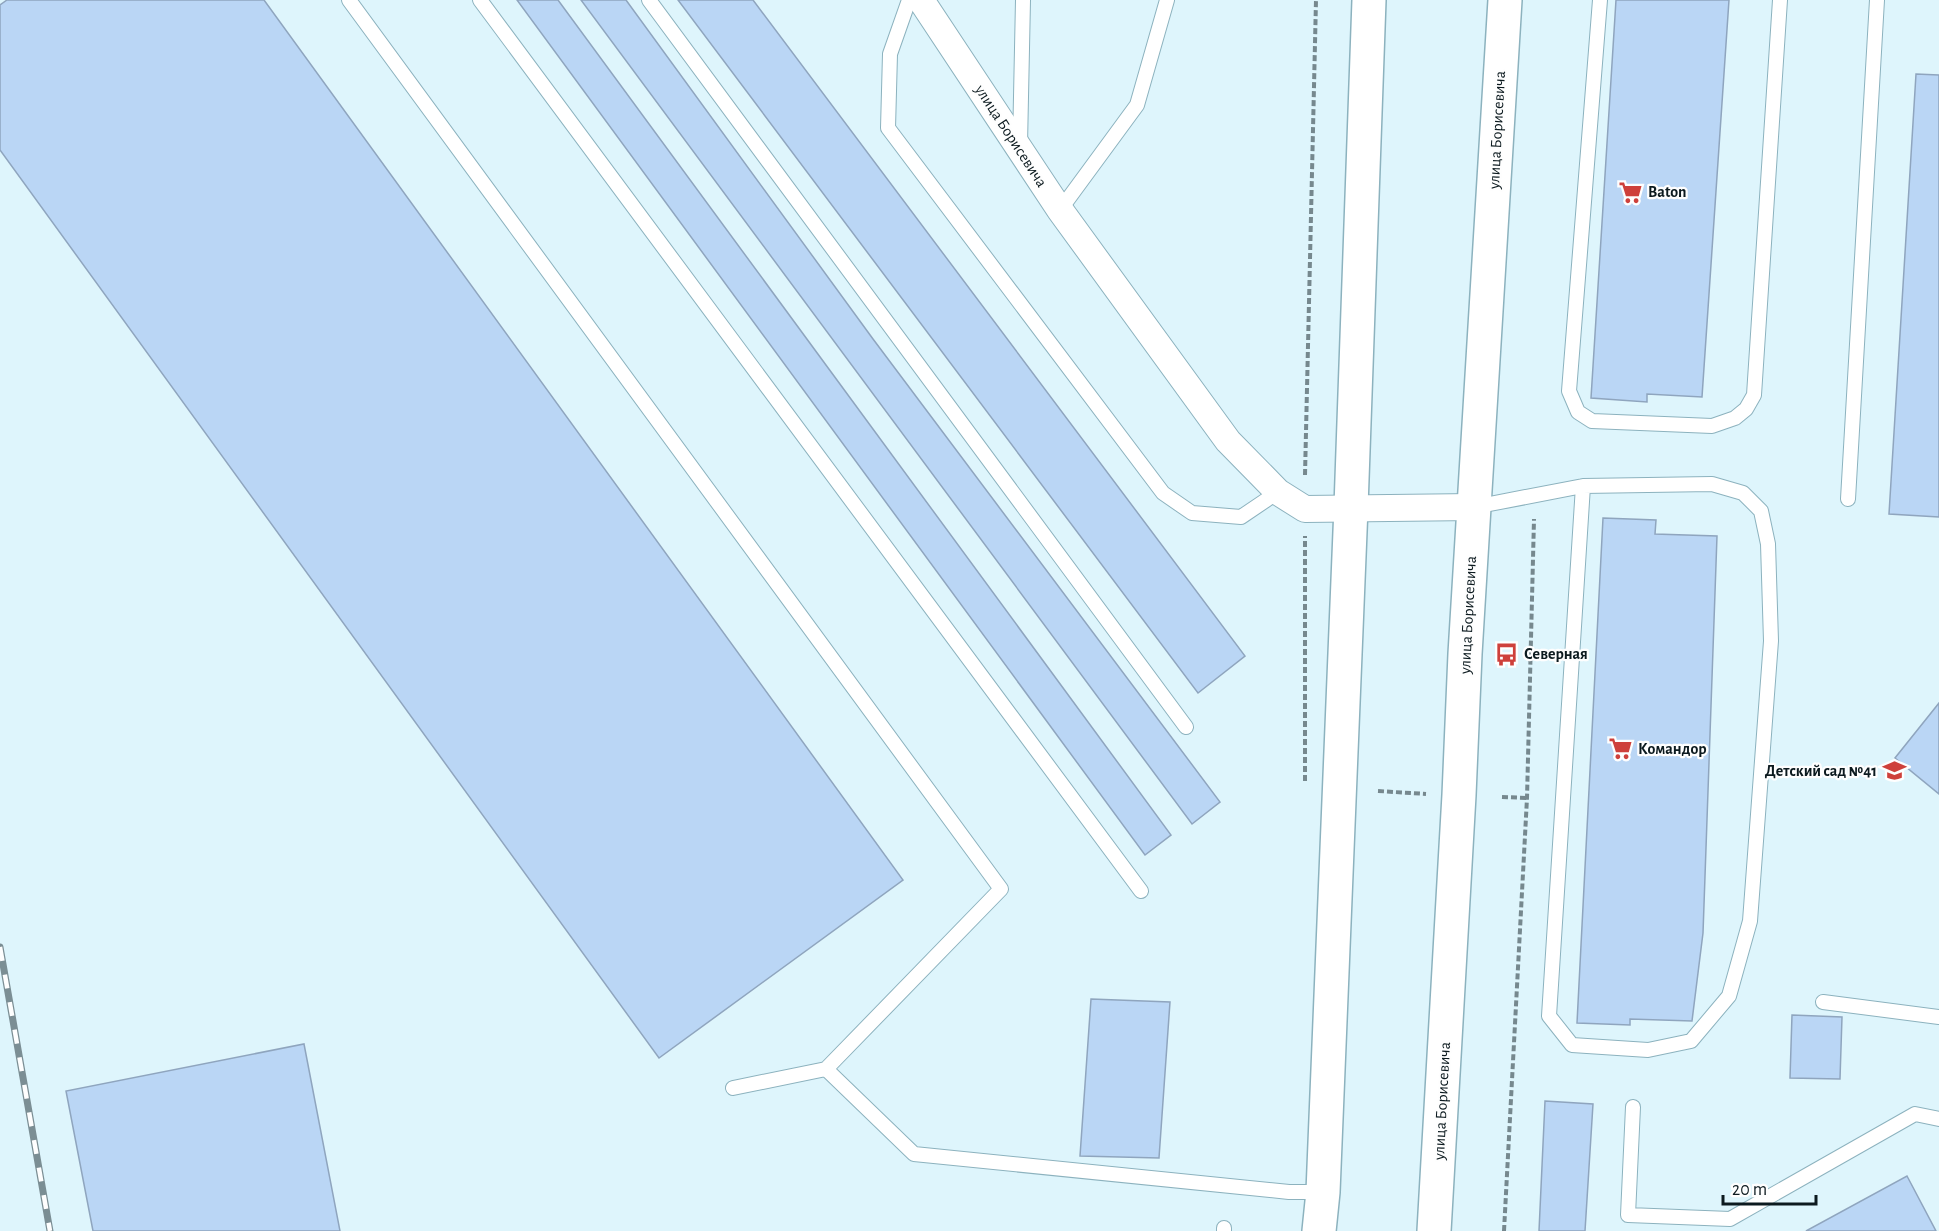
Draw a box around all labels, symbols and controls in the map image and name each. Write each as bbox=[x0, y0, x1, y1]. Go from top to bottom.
street label: улица Борисевича bbox=[1486, 70, 1509, 191]
street label: улица Борисевича bbox=[971, 81, 1050, 191]
supermarket icon: Baton bbox=[1617, 179, 1643, 205]
place label: Baton bbox=[1648, 184, 1687, 200]
street label: улица Борисевича bbox=[1457, 555, 1480, 676]
bus stop icon: Северная bbox=[1493, 641, 1519, 667]
place label: Северная bbox=[1524, 646, 1588, 662]
supermarket icon: Командор bbox=[1607, 736, 1633, 762]
place label: Командор bbox=[1638, 741, 1707, 757]
school or university icon: Детский сад №41 bbox=[1882, 758, 1908, 784]
place label: Детский сад №41 bbox=[1765, 763, 1877, 779]
street label: улица Борисевича bbox=[1431, 1041, 1454, 1162]
scale bar bbox=[1723, 1168, 1816, 1206]
text: 20 m bbox=[1732, 1181, 1767, 1199]

